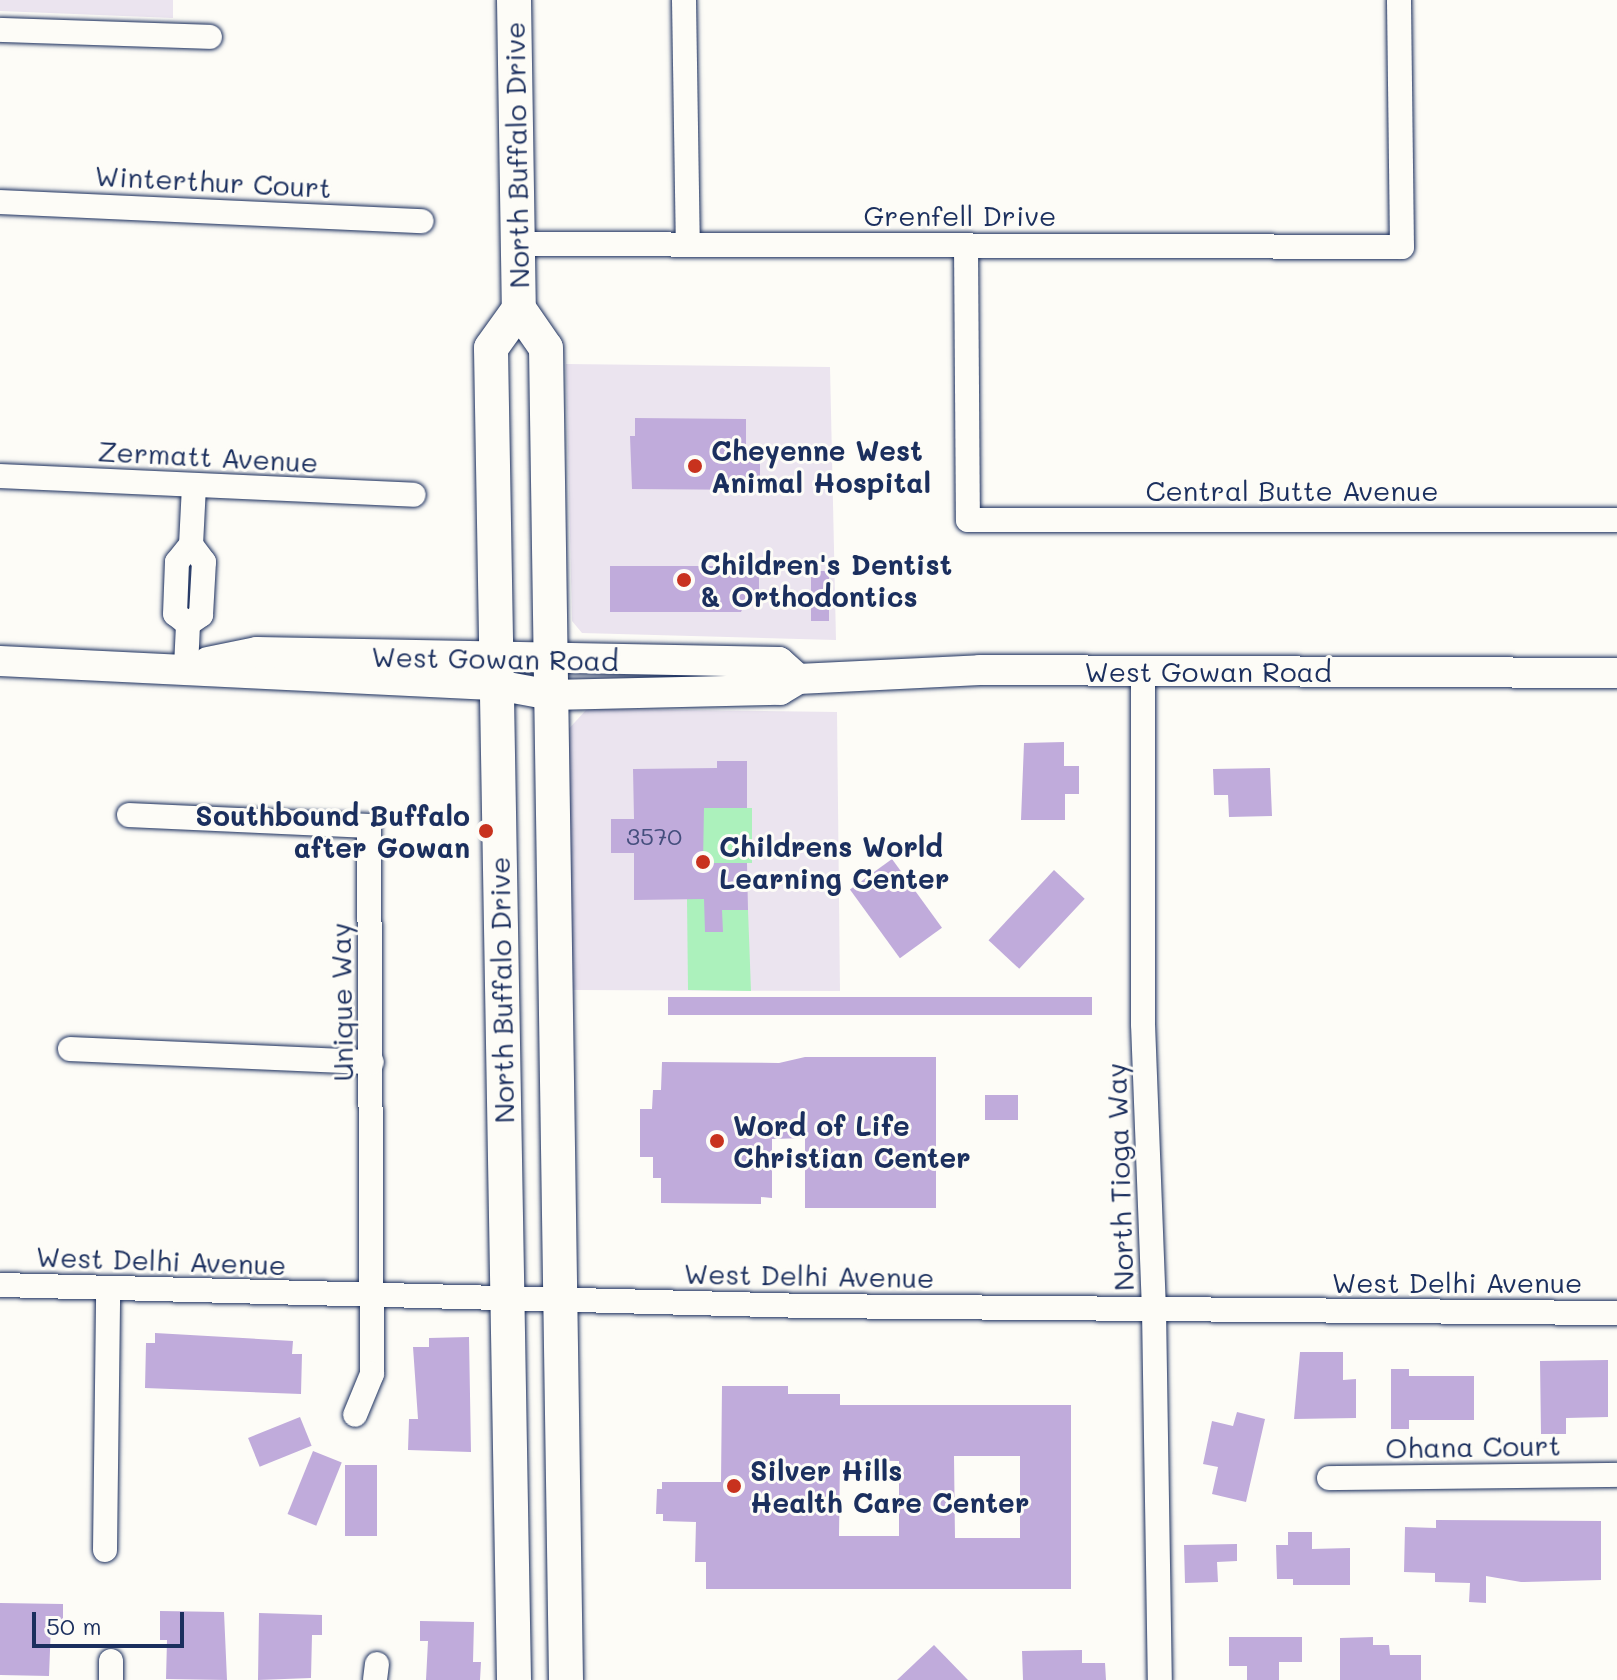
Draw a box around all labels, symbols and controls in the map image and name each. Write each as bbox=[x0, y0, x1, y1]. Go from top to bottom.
street label: North Buffalo Drive bbox=[497, 21, 535, 289]
street label: Winterthur Court bbox=[94, 158, 332, 204]
street label: Grenfell Drive bbox=[864, 198, 1056, 232]
street label: Zermatt Avenue bbox=[97, 433, 319, 479]
place label: Cheyenne West Animal Hospital bbox=[711, 433, 931, 499]
marker: Cheyenne West Animal Hospital bbox=[686, 457, 704, 475]
street label: Central Butte Avenue bbox=[1145, 473, 1439, 507]
place label: Children's Dentist & Orthodontics bbox=[700, 547, 952, 613]
marker: Children's Dentist & Orthodontics bbox=[675, 571, 693, 589]
street label: West Gowan Road bbox=[371, 639, 619, 677]
street label: West Gowan Road bbox=[1084, 654, 1332, 688]
place label: Southbound Buffalo after Gowan bbox=[195, 798, 470, 864]
marker: Southbound Buffalo after Gowan bbox=[477, 822, 495, 840]
house number: 3570 bbox=[626, 822, 682, 850]
place label: Childrens World Learning Center bbox=[719, 829, 949, 895]
marker: Childrens World Learning Center bbox=[694, 853, 712, 871]
street label: North Buffalo Drive bbox=[482, 856, 520, 1124]
street label: Unique Way bbox=[323, 922, 359, 1082]
street label: North Tioga Way bbox=[1098, 1062, 1140, 1292]
place label: Word of Life Christian Center bbox=[733, 1108, 971, 1174]
marker: Word of Life Christian Center bbox=[708, 1132, 726, 1150]
street label: West Delhi Avenue bbox=[35, 1239, 287, 1281]
street label: West Delhi Avenue bbox=[683, 1256, 935, 1294]
street label: West Delhi Avenue bbox=[1332, 1265, 1582, 1299]
street label: Ohana Court bbox=[1385, 1428, 1561, 1464]
place label: Silver Hills Health Care Center bbox=[750, 1453, 1029, 1519]
marker: Silver Hills Health Care Center bbox=[725, 1477, 743, 1495]
scale bar bbox=[36, 1596, 188, 1646]
text: 50 m bbox=[46, 1610, 102, 1641]

